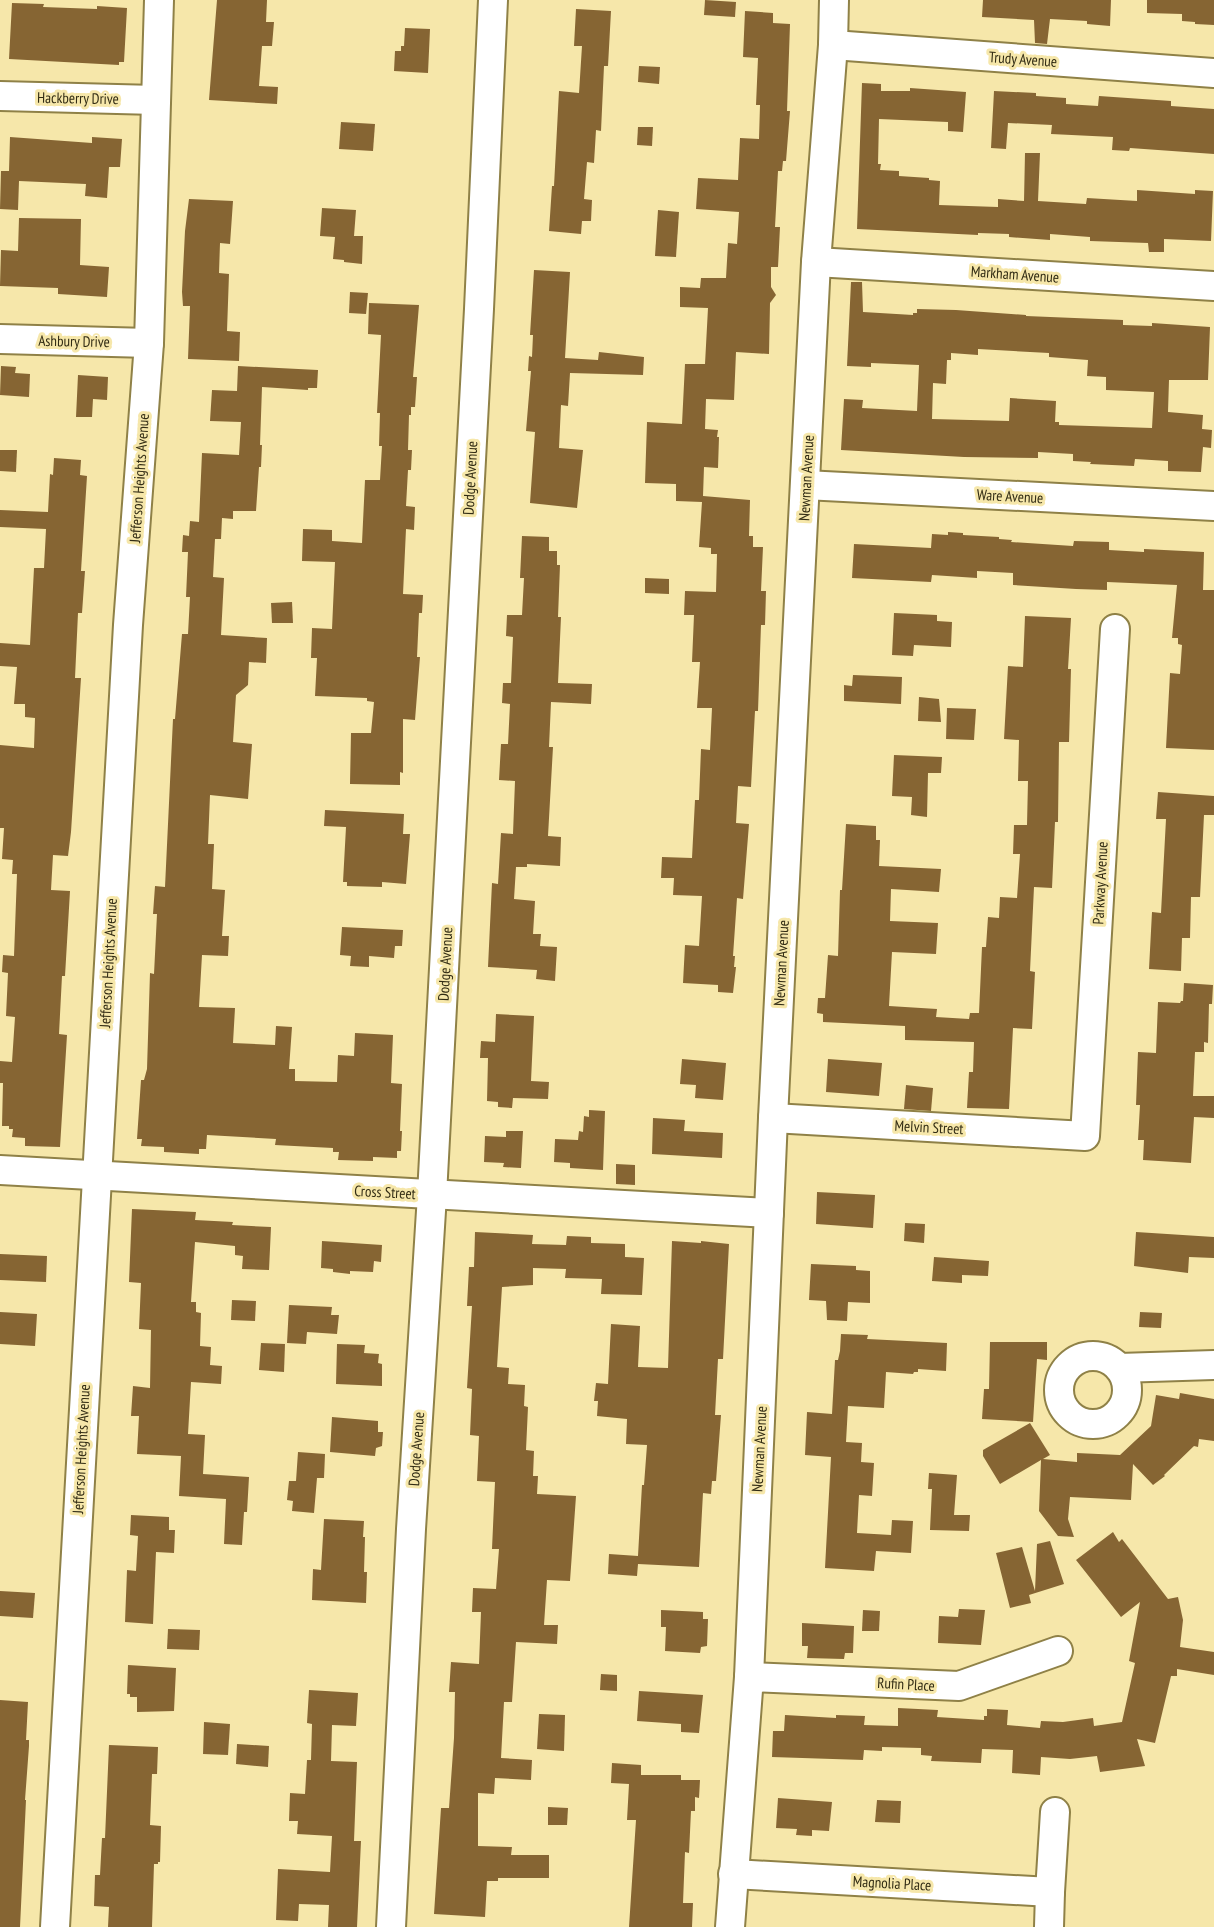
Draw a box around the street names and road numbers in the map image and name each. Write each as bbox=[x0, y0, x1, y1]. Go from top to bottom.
street label: Trudy Avenue bbox=[988, 47, 1058, 71]
street label: Hackberry Drive bbox=[37, 88, 119, 108]
street label: Markham Avenue bbox=[970, 261, 1060, 287]
street label: Ashbury Drive bbox=[38, 331, 110, 351]
street label: Jefferson Heights Avenue bbox=[125, 413, 153, 544]
street label: Newman Avenue bbox=[794, 435, 818, 521]
street label: Dodge Avenue bbox=[459, 440, 481, 516]
street label: Ware Avenue bbox=[976, 485, 1044, 507]
street label: Parkway Avenue bbox=[1088, 841, 1112, 925]
street label: Jefferson Heights Avenue bbox=[95, 898, 121, 1029]
street label: Newman Avenue bbox=[769, 920, 793, 1006]
street label: Dodge Avenue bbox=[434, 926, 456, 1002]
street label: Melvin Street bbox=[894, 1116, 964, 1138]
street label: Cross Street bbox=[354, 1181, 416, 1203]
street label: Jefferson Heights Avenue bbox=[68, 1384, 94, 1515]
street label: Newman Avenue bbox=[747, 1406, 771, 1492]
street label: Dodge Avenue bbox=[404, 1411, 428, 1487]
street label: Rufin Place bbox=[877, 1673, 935, 1695]
street label: Magnolia Place bbox=[852, 1871, 932, 1895]

